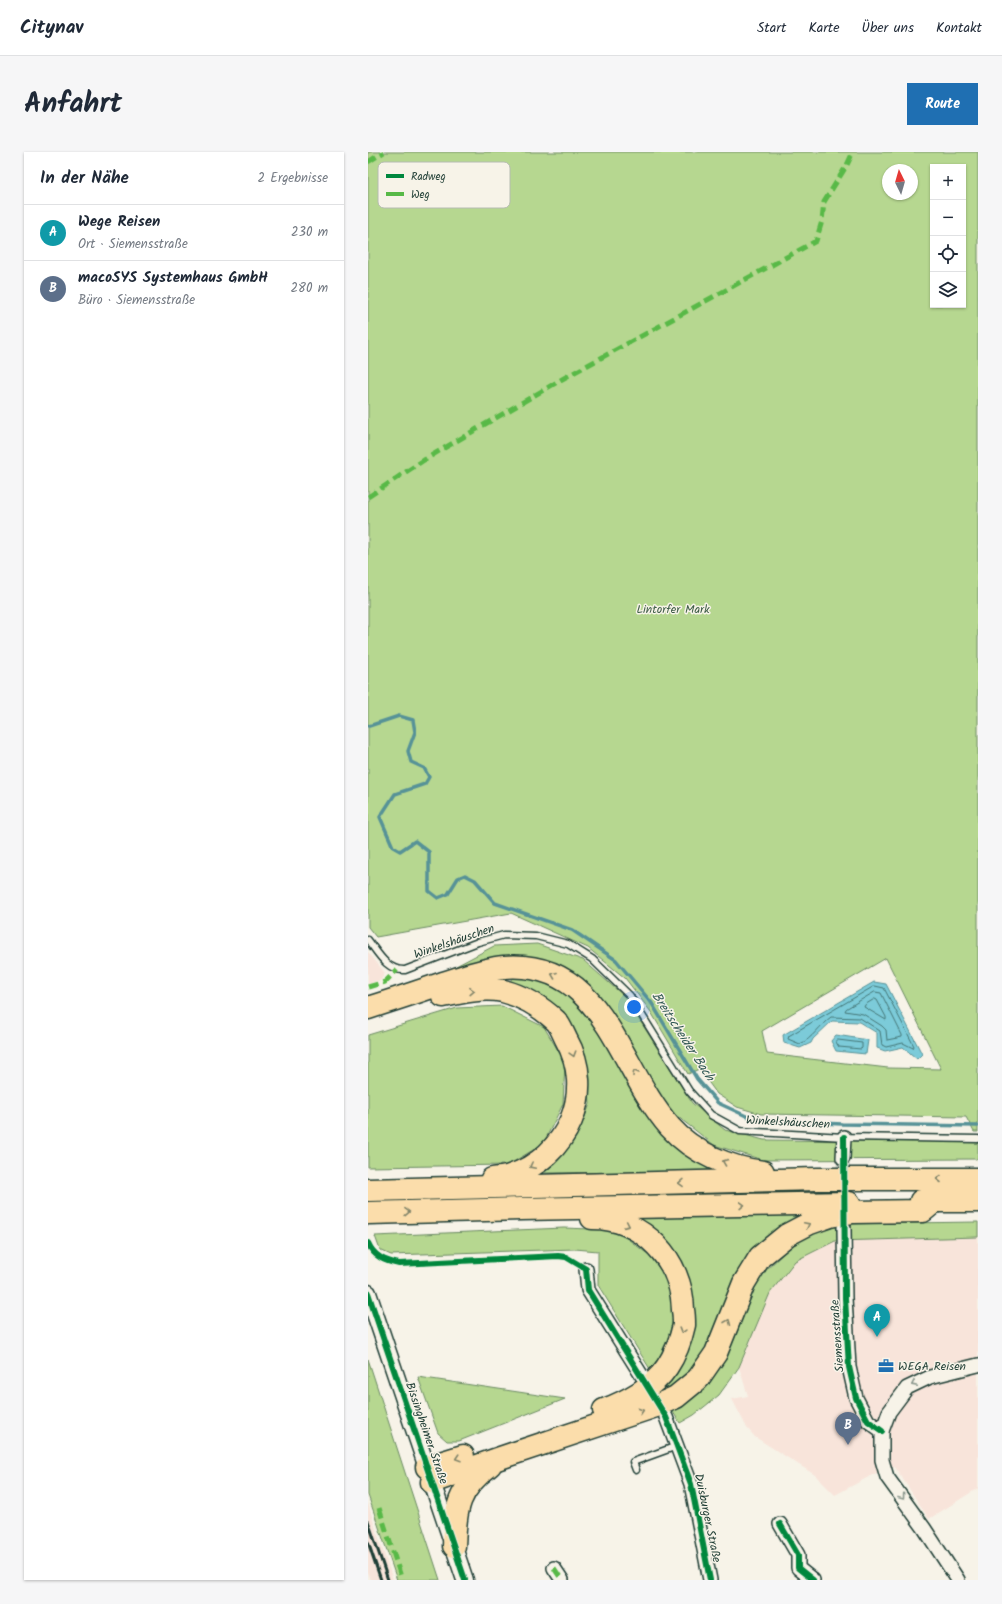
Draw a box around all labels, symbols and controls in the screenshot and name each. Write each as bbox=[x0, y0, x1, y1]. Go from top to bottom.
text: Citynav bbox=[20, 13, 83, 43]
text: Start bbox=[757, 17, 786, 39]
text: Karte bbox=[808, 17, 840, 39]
text: Über uns bbox=[862, 17, 914, 39]
text: Kontakt bbox=[936, 17, 982, 39]
text: Anfahrt bbox=[24, 82, 122, 127]
button: Route bbox=[907, 83, 978, 125]
legend bbox=[378, 162, 510, 208]
north arrow bbox=[882, 164, 918, 200]
map controls bbox=[930, 164, 966, 308]
button: + bbox=[930, 164, 966, 200]
text: In der Nähe bbox=[40, 165, 129, 192]
text: 2 Ergebnisse bbox=[258, 168, 328, 189]
text: Radweg bbox=[411, 168, 446, 186]
text: Weg bbox=[411, 186, 430, 204]
button: − bbox=[930, 200, 966, 236]
text: Wege Reisen bbox=[78, 210, 160, 234]
text: A bbox=[49, 222, 57, 243]
text: 230 m bbox=[291, 222, 328, 243]
text: Ort · Siemensstraße bbox=[78, 234, 188, 255]
button: locate bbox=[930, 236, 966, 272]
text: macoSYS Systemhaus GmbH bbox=[78, 266, 268, 290]
button: layers bbox=[930, 272, 966, 308]
text: B bbox=[49, 278, 57, 299]
text: 280 m bbox=[291, 278, 328, 299]
text: Büro · Siemensstraße bbox=[78, 290, 195, 311]
park label: Lintorfer Mark bbox=[636, 600, 710, 619]
street label: Winkelshäuschen bbox=[411, 919, 497, 964]
one-way arrow bbox=[551, 972, 558, 980]
one-way arrow bbox=[469, 986, 475, 995]
water label: Breitscheider Bach bbox=[646, 988, 720, 1086]
your location bbox=[624, 997, 644, 1017]
one-way arrow bbox=[568, 1051, 577, 1058]
one-way arrow bbox=[633, 1070, 640, 1078]
street label: Winkelshäuschen bbox=[745, 1111, 831, 1134]
one-way arrow bbox=[721, 1159, 728, 1167]
one-way arrow bbox=[528, 1161, 536, 1169]
one-way arrow bbox=[936, 1175, 942, 1183]
one-way arrow bbox=[678, 1178, 684, 1187]
one-way arrow bbox=[739, 1201, 745, 1209]
one-way arrow bbox=[404, 1208, 410, 1216]
one-way arrow bbox=[622, 1220, 630, 1228]
one-way arrow bbox=[802, 1222, 810, 1229]
street label: Siemensstraße bbox=[825, 1298, 850, 1373]
pin: A bbox=[864, 1304, 890, 1337]
one-way arrow bbox=[724, 1319, 732, 1326]
one-way arrow bbox=[678, 1328, 687, 1335]
office icon: WEGA Reisen bbox=[877, 1357, 895, 1375]
place label: WEGA Reisen bbox=[898, 1357, 966, 1376]
street label: Bissingheimer Straße bbox=[400, 1379, 453, 1487]
one-way arrow bbox=[911, 1379, 918, 1387]
one-way arrow bbox=[638, 1407, 645, 1415]
pin: B bbox=[835, 1412, 861, 1445]
one-way arrow bbox=[454, 1453, 461, 1461]
street label: Duisburger Straße bbox=[689, 1472, 726, 1565]
one-way arrow bbox=[897, 1493, 905, 1500]

